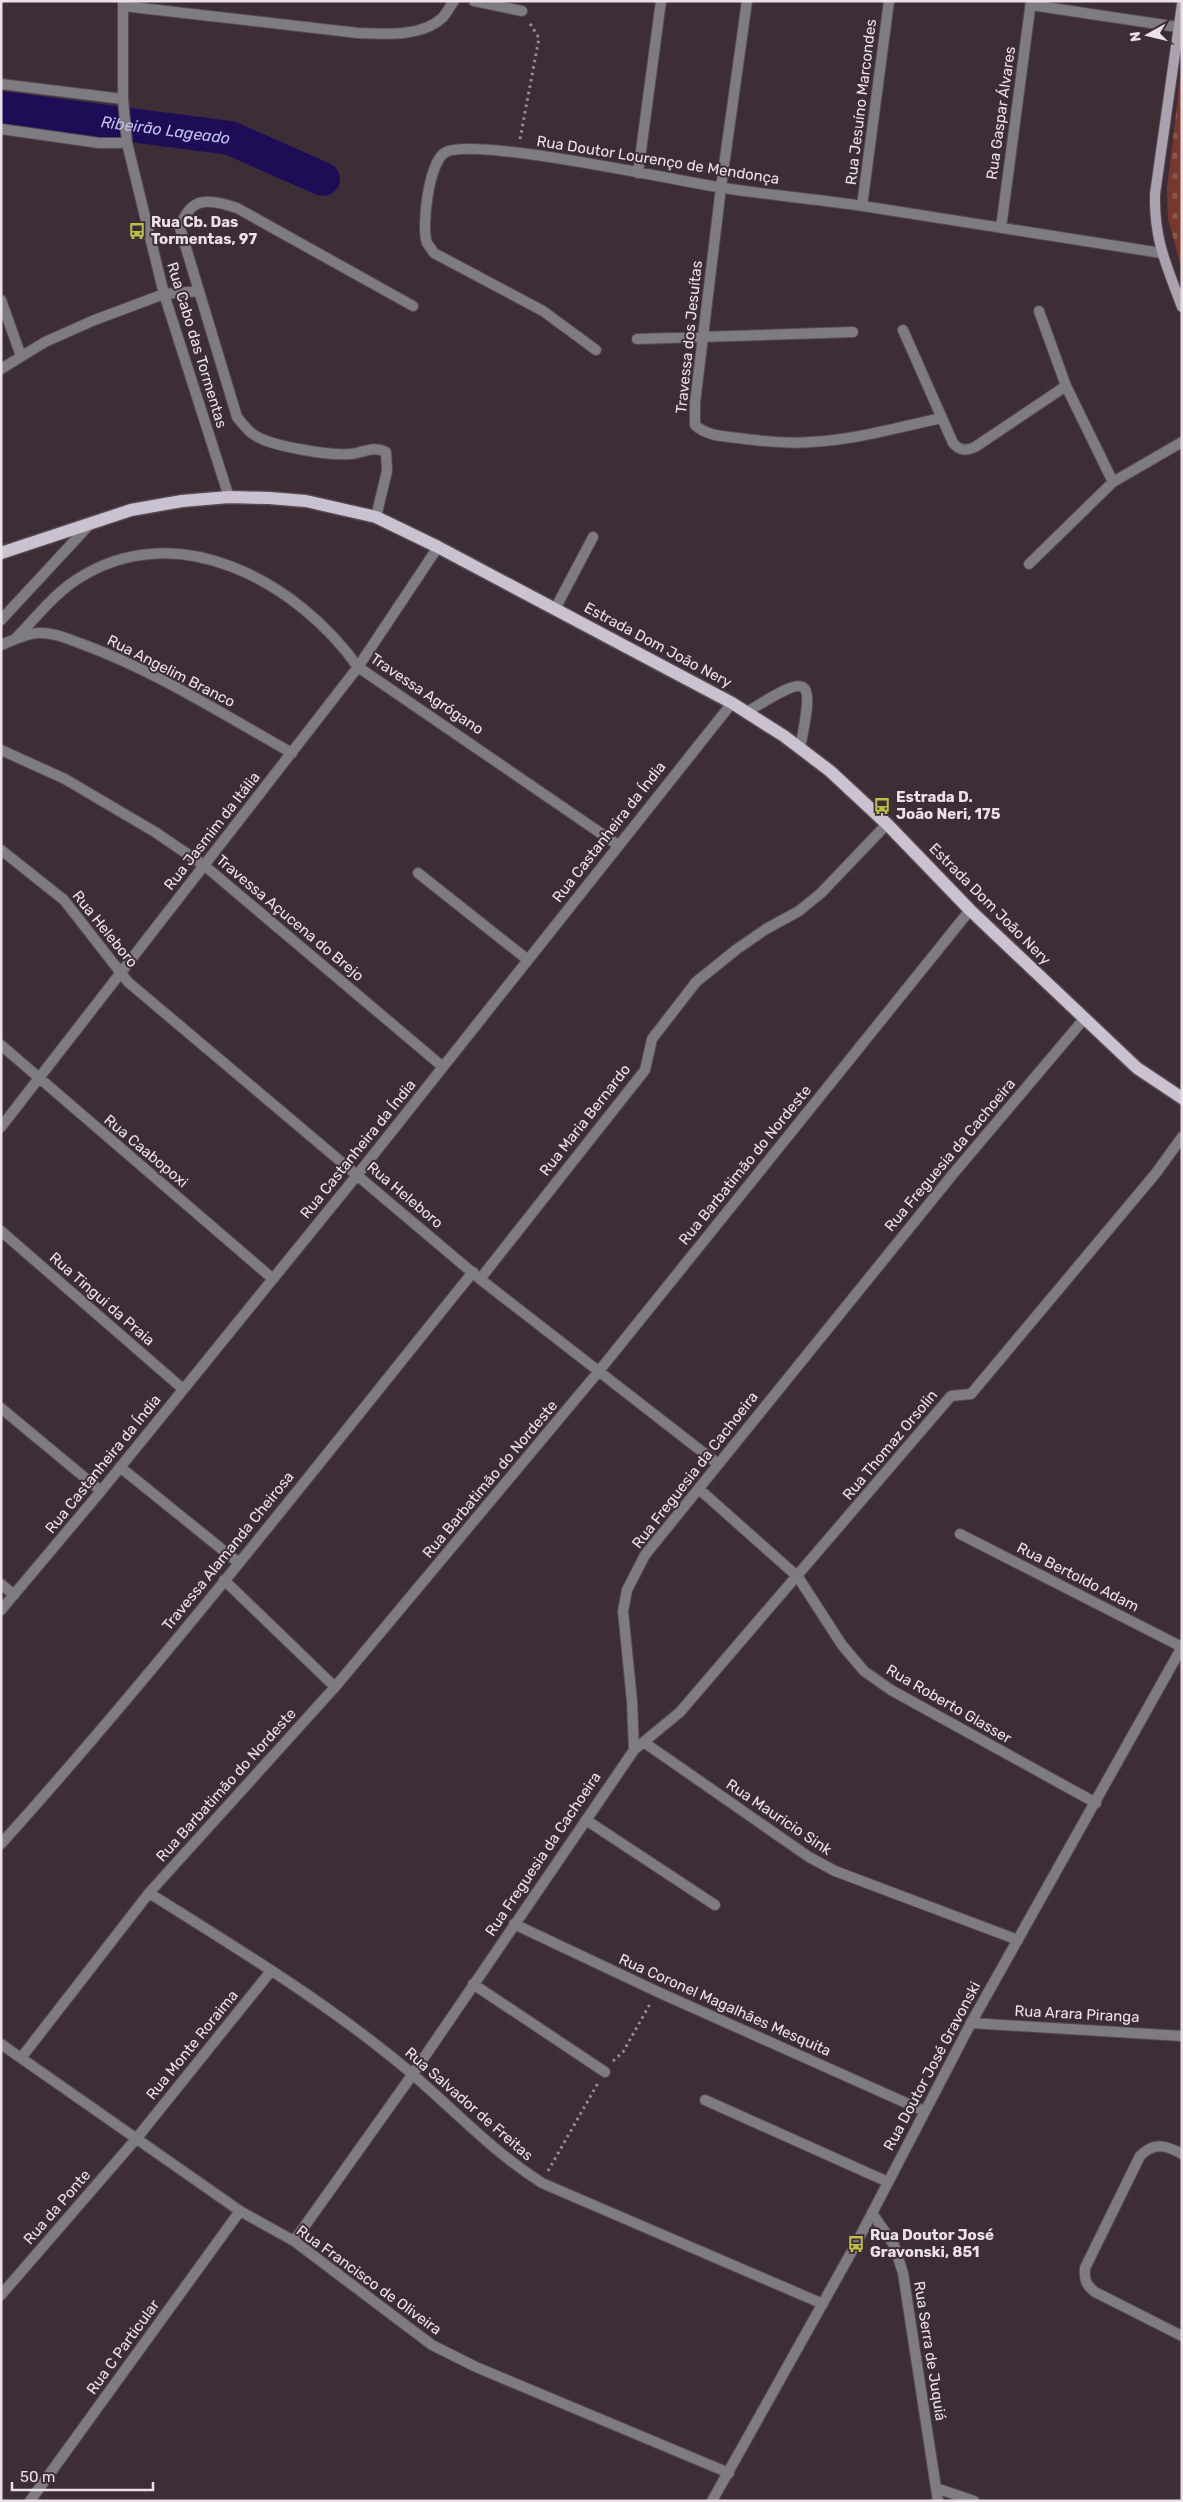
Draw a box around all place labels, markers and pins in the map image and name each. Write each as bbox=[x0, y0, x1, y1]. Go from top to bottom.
place label: Rua Cb. Das Tormentas, 97 bbox=[151, 213, 257, 248]
bus stop icon: Rua Cb. Das Tormentas, 97 bbox=[127, 221, 147, 241]
place label: Estrada D. João Neri, 175 bbox=[896, 788, 1001, 823]
bus stop icon: Estrada D. João Neri, 175 bbox=[872, 796, 892, 816]
place label: Rua Doutor José Gravonski, 851 bbox=[870, 2226, 994, 2261]
bus stop icon: Rua Doutor José Gravonski, 851 bbox=[846, 2234, 866, 2254]

